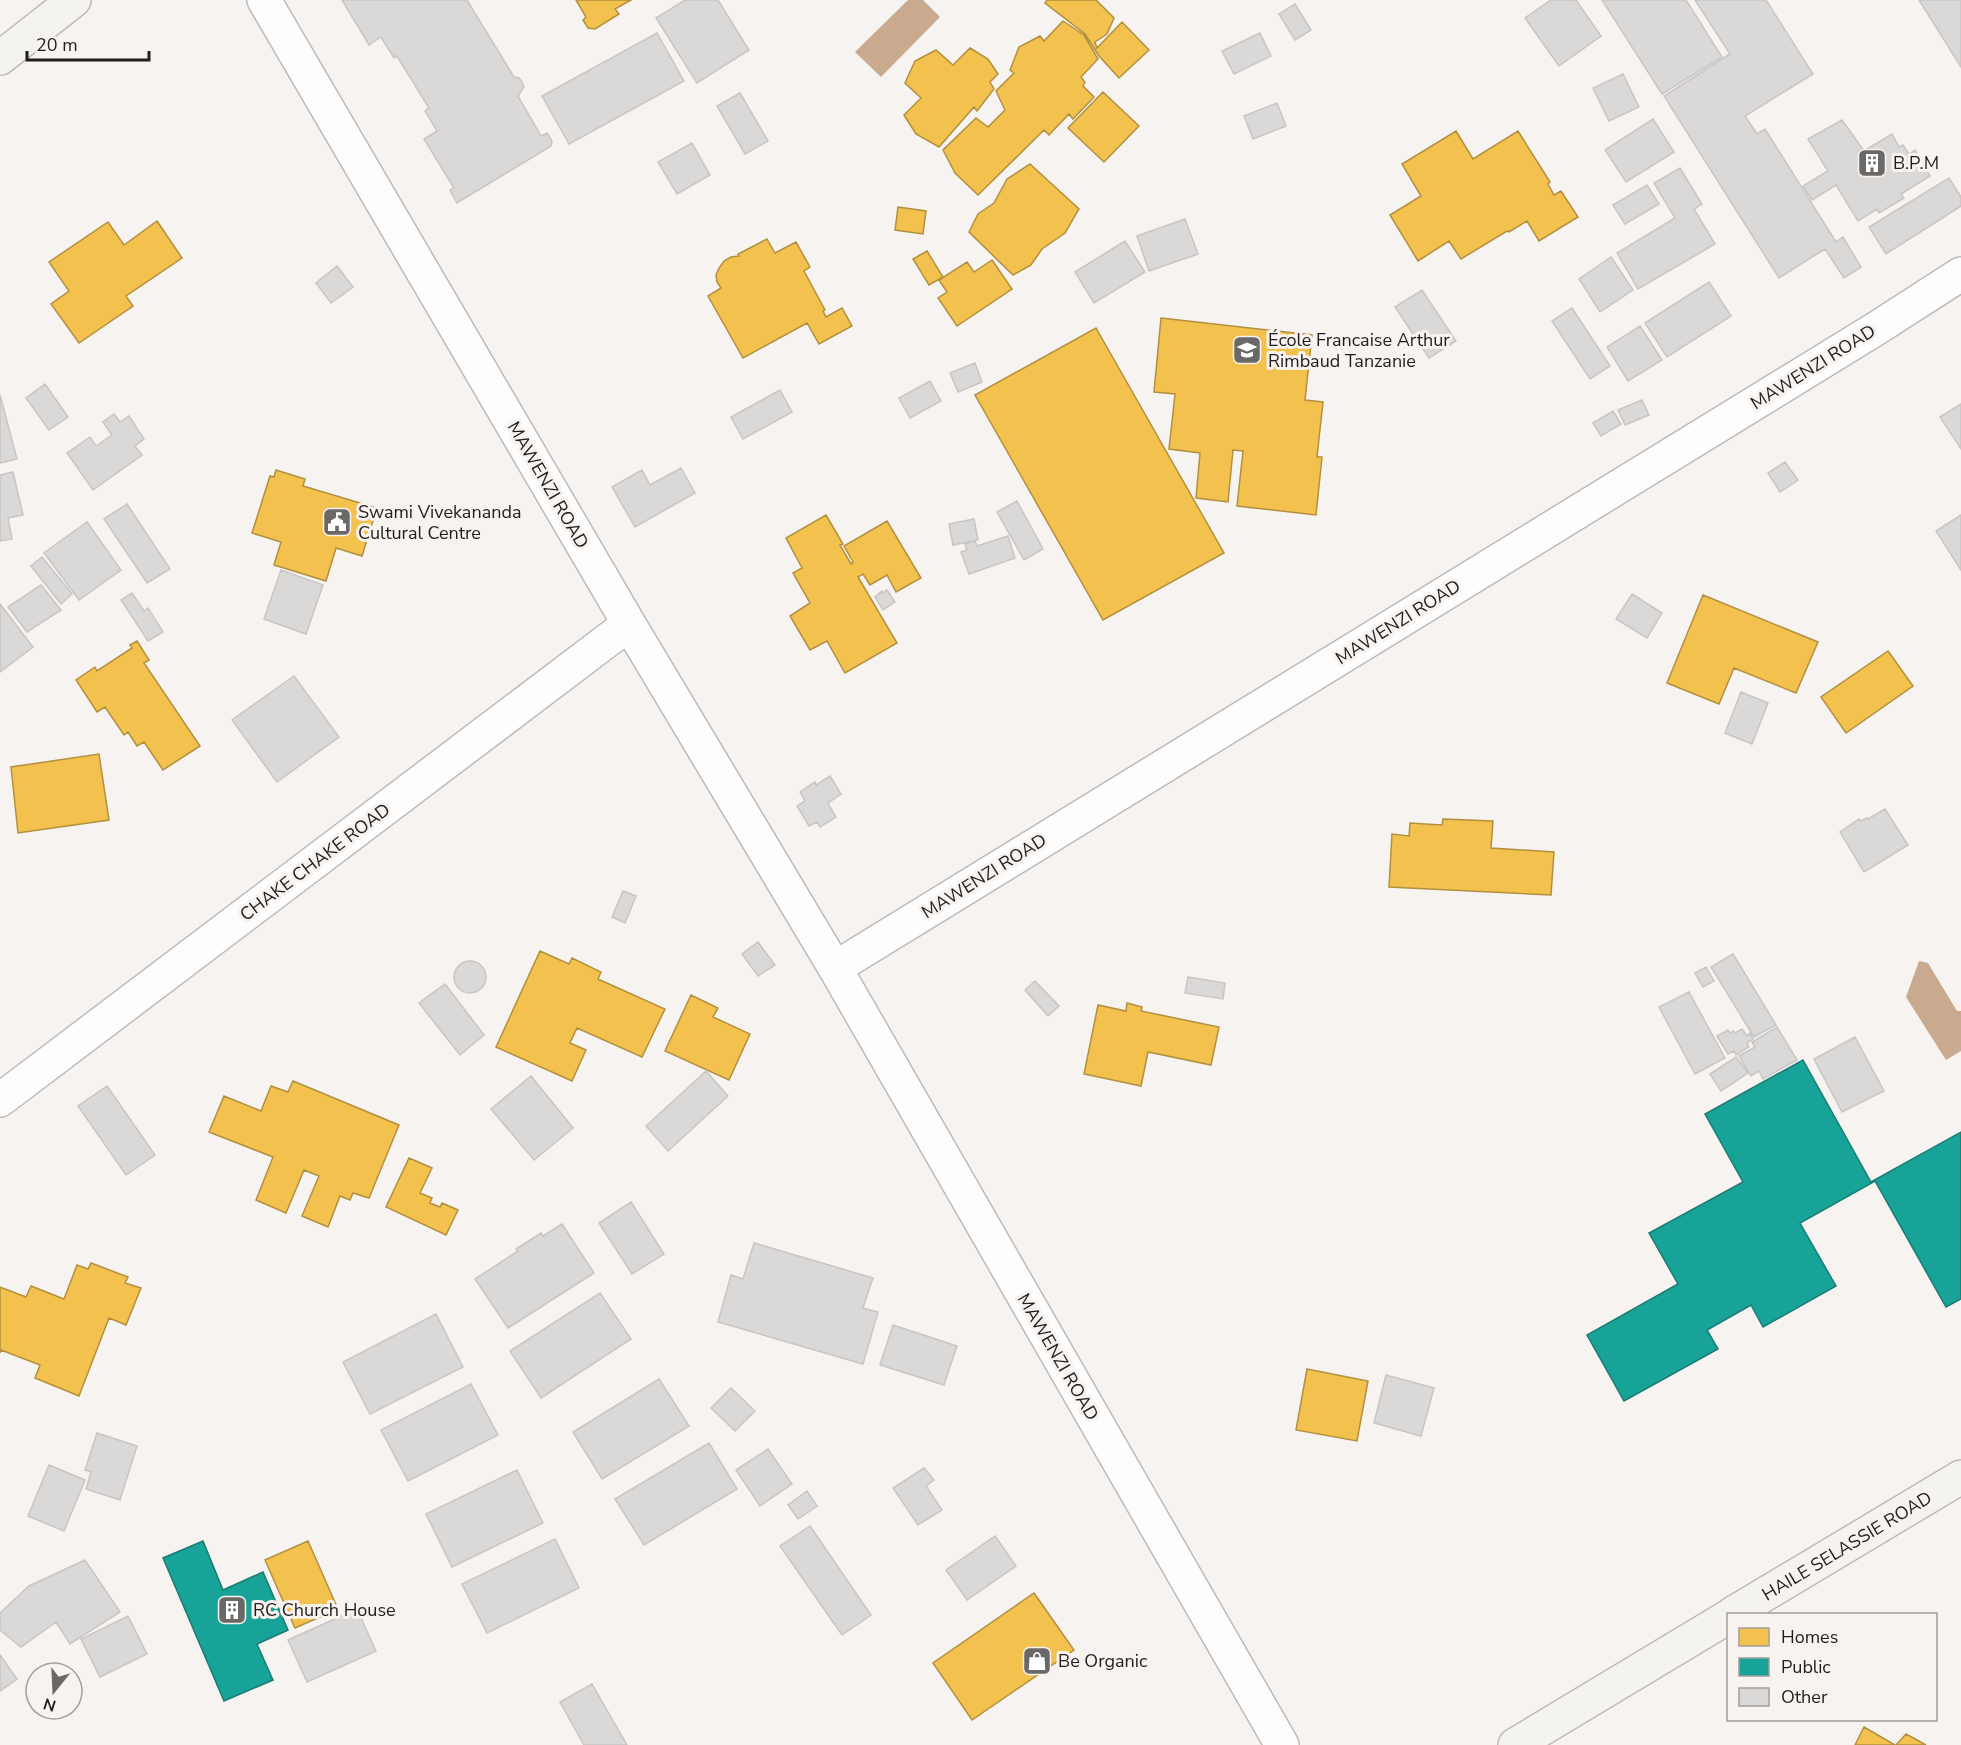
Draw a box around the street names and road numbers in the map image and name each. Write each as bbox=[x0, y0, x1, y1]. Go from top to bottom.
street label: MAWENZI ROAD bbox=[1746, 319, 1880, 415]
street label: MAWENZI ROAD bbox=[502, 417, 594, 553]
street label: MAWENZI ROAD bbox=[1331, 574, 1465, 670]
street label: CHAKE CHAKE ROAD bbox=[235, 797, 395, 927]
street label: MAWENZI ROAD bbox=[917, 828, 1051, 924]
street label: MAWENZI ROAD bbox=[1012, 1289, 1104, 1425]
street label: HAILE SELASSIE ROAD bbox=[1758, 1486, 1936, 1606]

